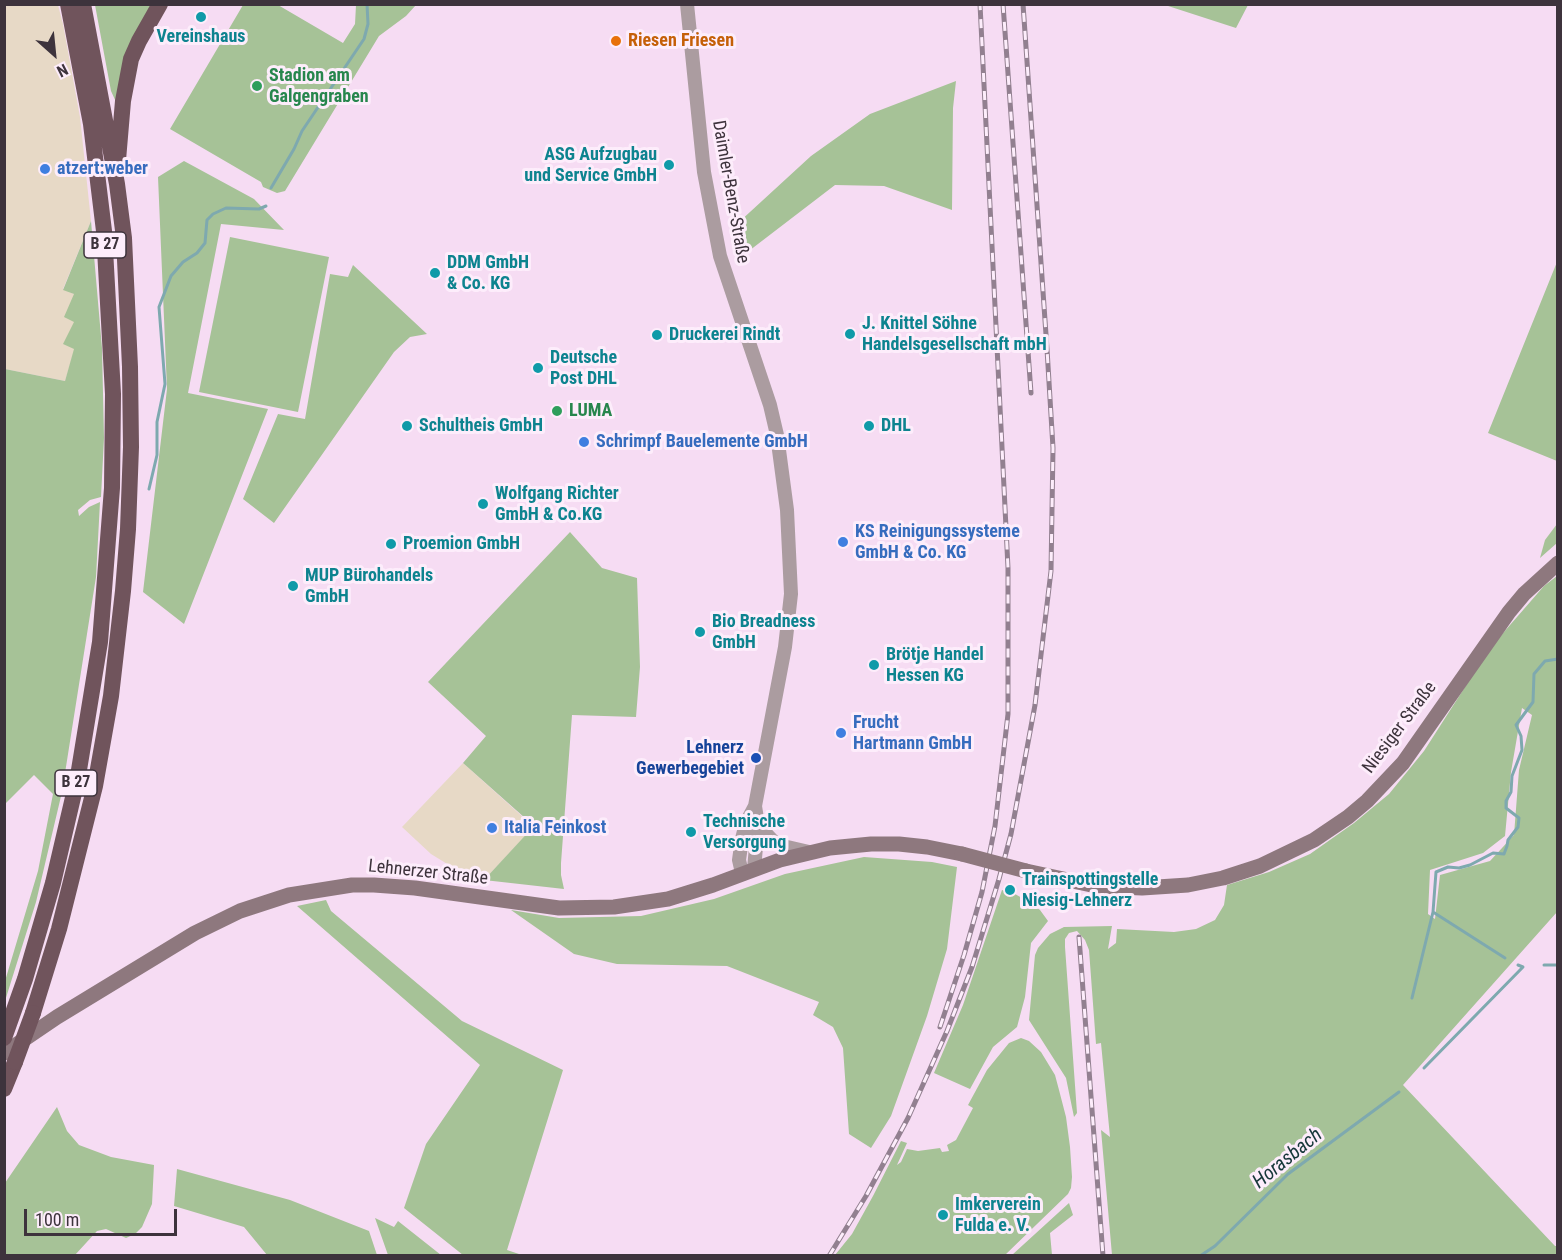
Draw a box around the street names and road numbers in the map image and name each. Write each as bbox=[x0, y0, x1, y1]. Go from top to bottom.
street label: Daimler-Benz-Straße bbox=[707, 119, 753, 265]
road number: B 27 bbox=[84, 232, 126, 258]
street label: Niesiger Straße bbox=[1359, 678, 1441, 778]
road number: B 27 bbox=[55, 770, 97, 796]
street label: Lehnerzer Straße bbox=[367, 856, 489, 890]

